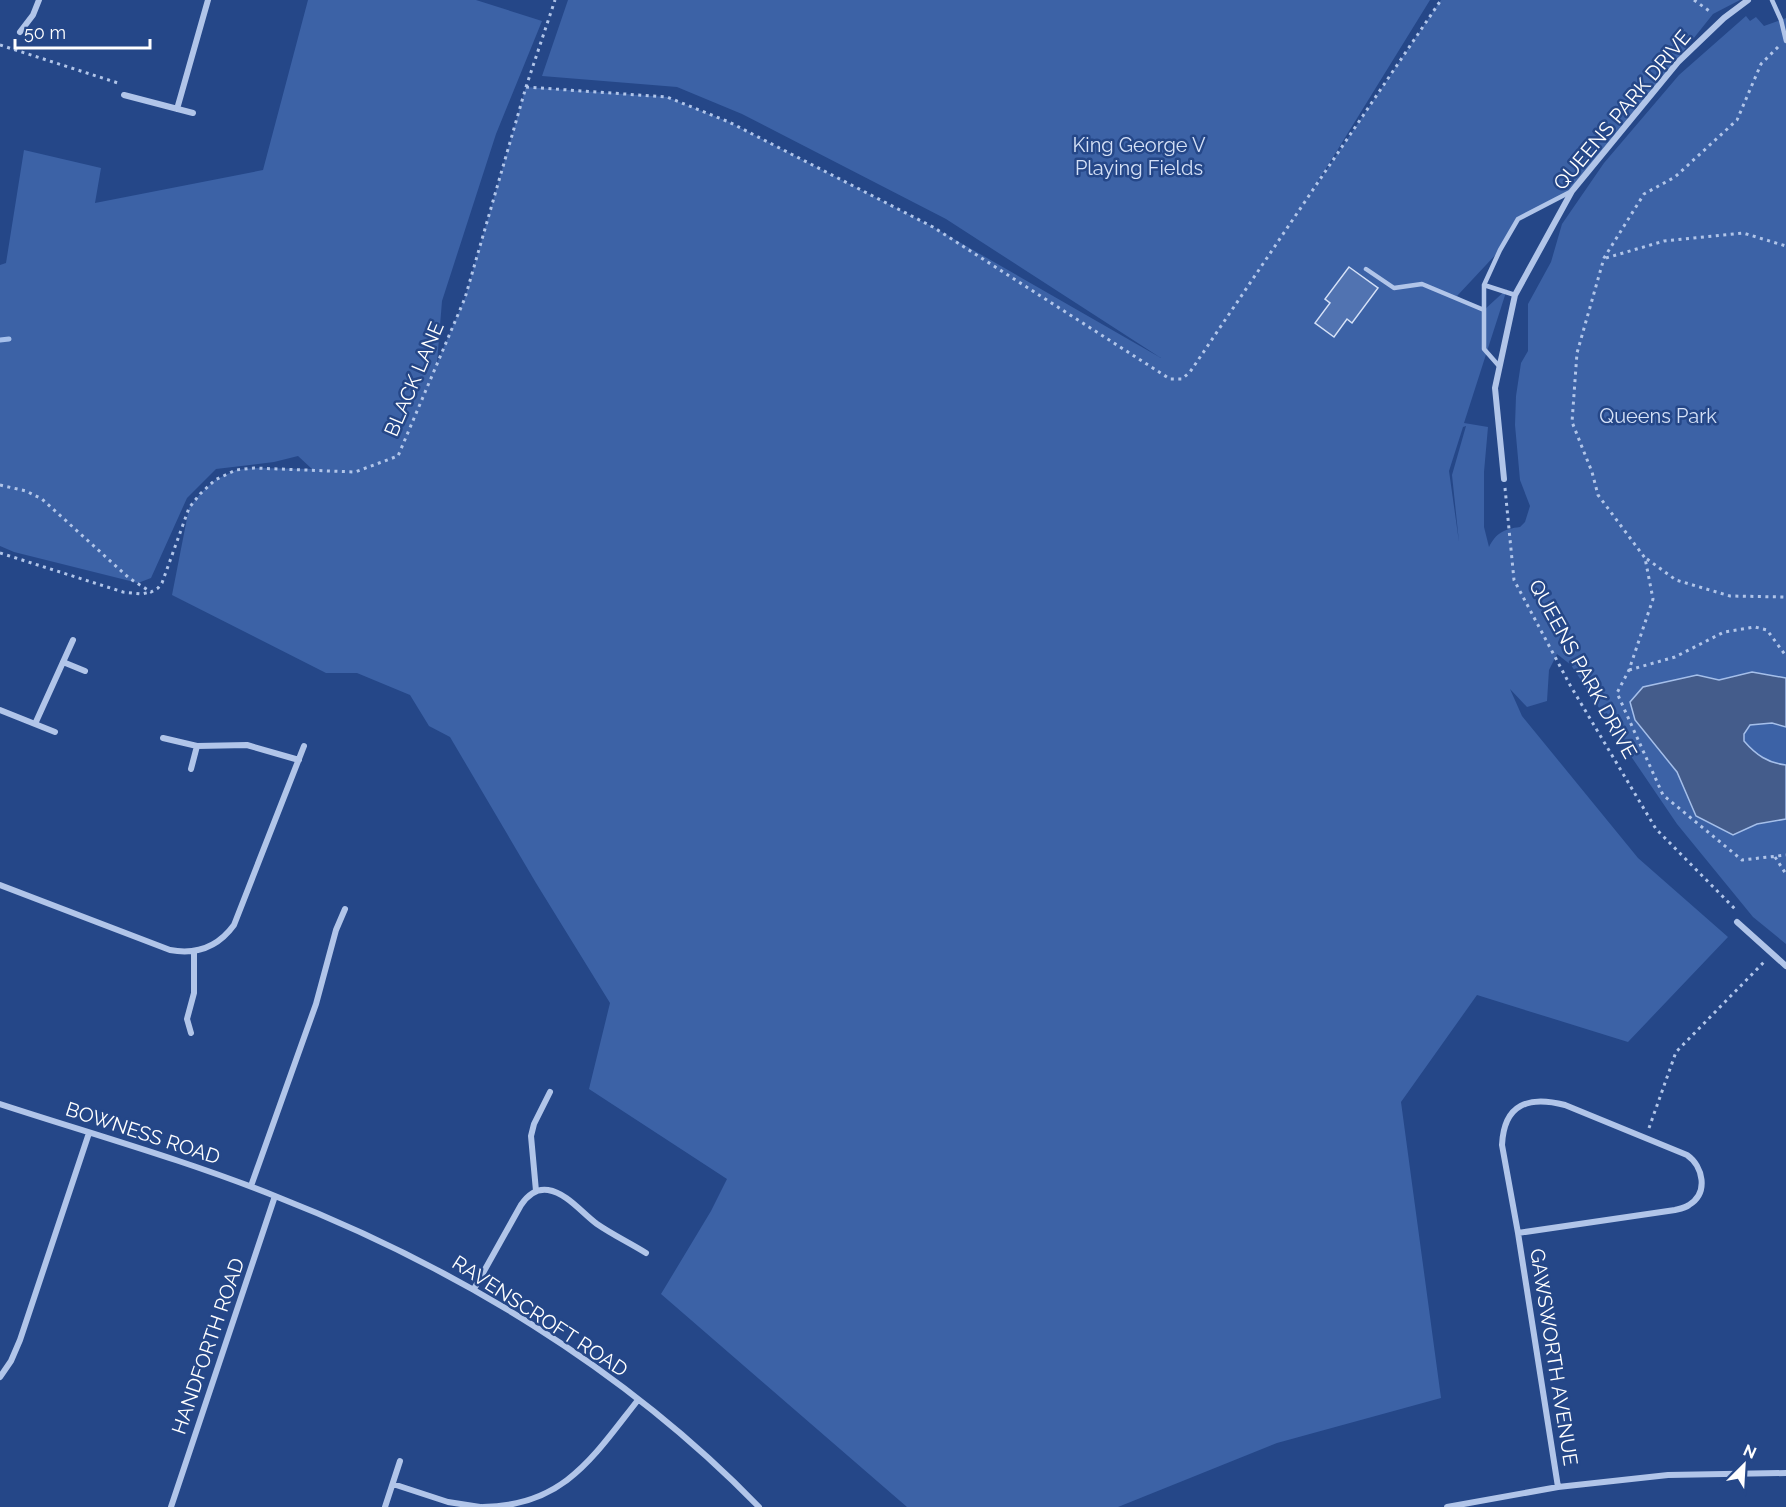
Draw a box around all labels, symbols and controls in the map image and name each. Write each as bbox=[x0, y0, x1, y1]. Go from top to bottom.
scale bar bbox=[15, 12, 150, 50]
text: 50 m bbox=[24, 22, 66, 43]
street label: QUEENS PARK DRIVE bbox=[1548, 25, 1696, 195]
park label: King George V Playing Fields bbox=[1072, 133, 1206, 180]
street label: BLACK LANE bbox=[379, 318, 449, 440]
park label: Queens Park bbox=[1599, 404, 1717, 428]
street label: QUEENS PARK DRIVE bbox=[1524, 575, 1642, 763]
street label: BOWNESS ROAD bbox=[63, 1097, 223, 1169]
street label: GAWSWORTH AVENUE bbox=[1525, 1247, 1583, 1467]
street label: RAVENSCROFT ROAD bbox=[448, 1250, 632, 1382]
street label: HANDFORTH ROAD bbox=[167, 1255, 249, 1437]
north arrow bbox=[1714, 1435, 1774, 1495]
text: N bbox=[1740, 1441, 1759, 1463]

